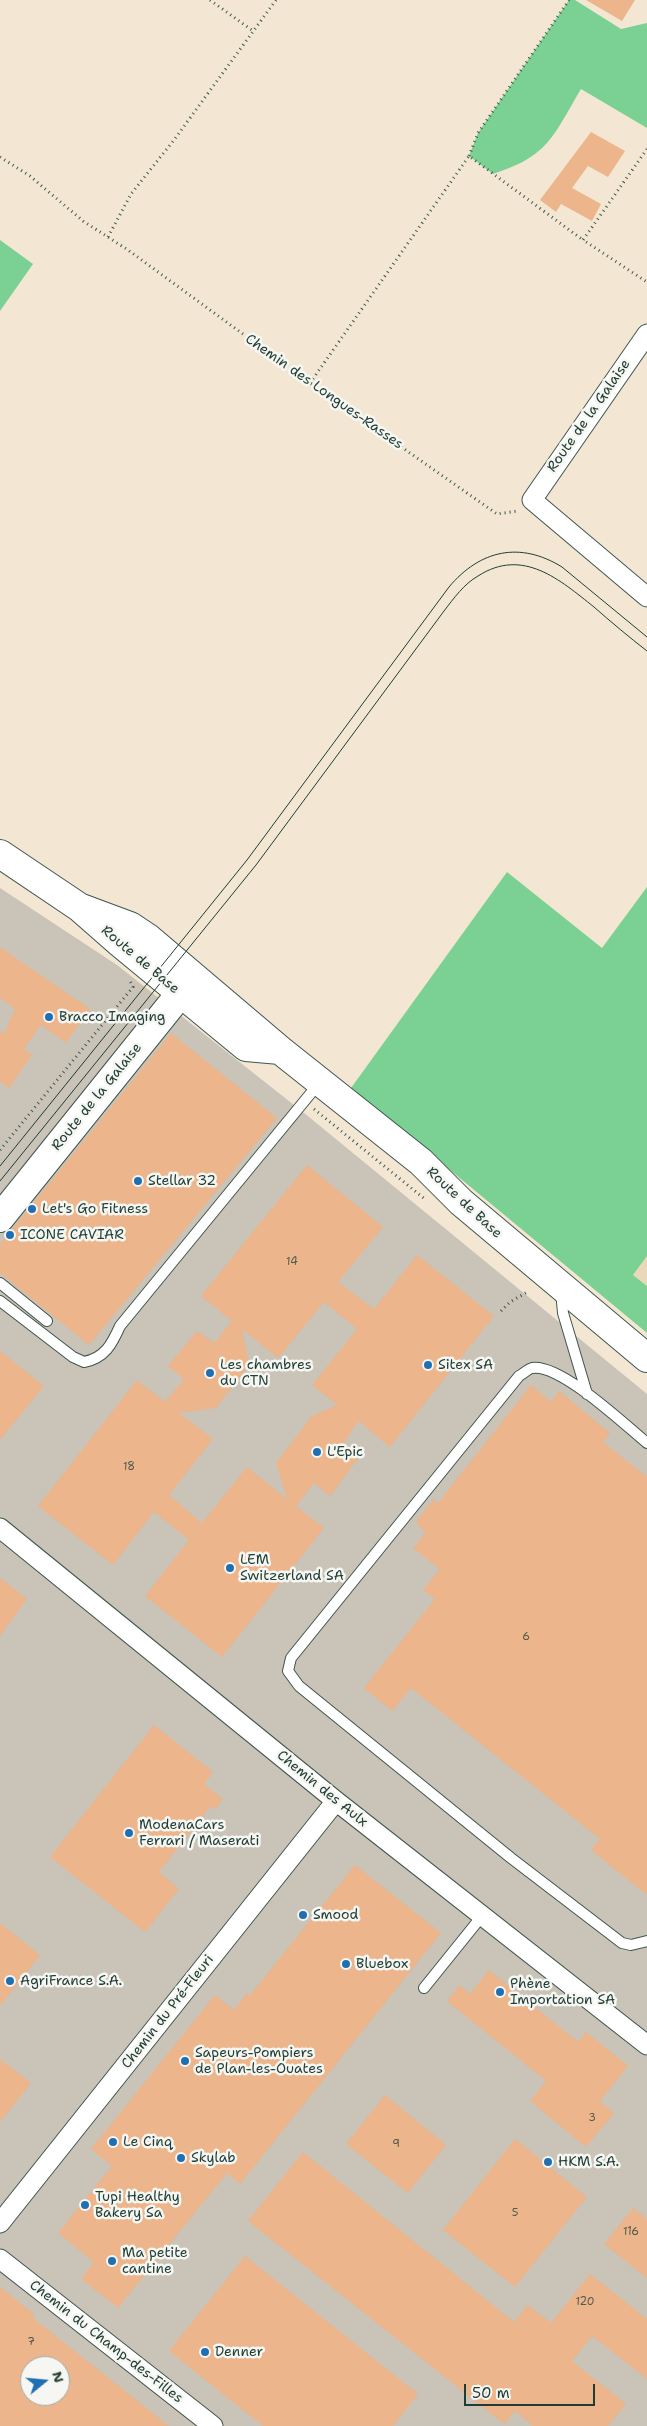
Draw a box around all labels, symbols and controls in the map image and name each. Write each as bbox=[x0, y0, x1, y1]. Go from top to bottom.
street label: Chemin des Longues-Rasses bbox=[242, 331, 406, 453]
street label: Route de la Galaise bbox=[544, 356, 634, 476]
street label: Route de Base bbox=[97, 922, 183, 998]
place label: Bracco Imaging bbox=[59, 1009, 165, 1025]
marker: Bracco Imaging bbox=[43, 1011, 55, 1023]
street label: Route de la Galaise bbox=[48, 1040, 146, 1154]
street label: Route de Base bbox=[423, 1164, 505, 1242]
place label: Stellar 32 bbox=[148, 1173, 216, 1189]
marker: Stellar 32 bbox=[132, 1175, 144, 1187]
place label: Let's Go Fitness bbox=[42, 1201, 148, 1217]
marker: Let's Go Fitness bbox=[26, 1203, 38, 1215]
place label: ICONE CAVIAR bbox=[20, 1227, 124, 1243]
marker: ICONE CAVIAR bbox=[4, 1229, 16, 1241]
house number: 14 bbox=[286, 1255, 298, 1269]
place label: Les chambres du CTN bbox=[220, 1357, 312, 1390]
place label: Sitex SA bbox=[438, 1357, 493, 1373]
marker: Sitex SA bbox=[422, 1359, 434, 1371]
marker: Les chambres du CTN bbox=[204, 1367, 216, 1379]
place label: L'Epic bbox=[327, 1444, 363, 1460]
marker: L'Epic bbox=[311, 1446, 323, 1458]
house number: 18 bbox=[123, 1460, 135, 1474]
place label: LEM Switzerland SA bbox=[240, 1552, 344, 1584]
marker: LEM Switzerland SA bbox=[224, 1562, 236, 1574]
house number: 6 bbox=[522, 1630, 530, 1644]
street label: Chemin des Aulx bbox=[273, 1747, 371, 1831]
place label: ModenaCars Ferrari / Maserati bbox=[139, 1817, 259, 1850]
marker: ModenaCars Ferrari / Maserati bbox=[123, 1827, 135, 1839]
place label: Smood bbox=[313, 1907, 358, 1923]
marker: Smood bbox=[297, 1909, 309, 1921]
street label: Chemin du Pré-Fleuri bbox=[118, 1952, 218, 2072]
place label: Bluebox bbox=[356, 1956, 408, 1972]
marker: Bluebox bbox=[340, 1958, 352, 1970]
place label: AgriFrance S.A. bbox=[20, 1973, 122, 1989]
marker: AgriFrance S.A. bbox=[4, 1975, 16, 1987]
place label: Phène Importation SA bbox=[510, 1976, 615, 2008]
marker: Phène Importation SA bbox=[494, 1986, 506, 1998]
place label: Sapeurs-Pompiers de Plan-les-Ouates bbox=[195, 2045, 323, 2078]
marker: Sapeurs-Pompiers de Plan-les-Ouates bbox=[179, 2055, 191, 2067]
house number: 3 bbox=[588, 2111, 596, 2125]
place label: Le Cinq bbox=[123, 2134, 172, 2150]
marker: Le Cinq bbox=[107, 2136, 119, 2148]
house number: 9 bbox=[392, 2137, 400, 2151]
place label: Skylab bbox=[191, 2150, 236, 2166]
marker: Skylab bbox=[175, 2152, 187, 2164]
place label: HKM S.A. bbox=[558, 2154, 619, 2170]
marker: HKM S.A. bbox=[542, 2156, 554, 2168]
place label: Tupi Healthy Bakery Sa bbox=[95, 2189, 180, 2222]
marker: Tupi Healthy Bakery Sa bbox=[79, 2199, 91, 2211]
house number: 5 bbox=[512, 2206, 518, 2220]
house number: 116 bbox=[623, 2225, 639, 2239]
place label: Ma petite cantine bbox=[122, 2245, 188, 2278]
marker: Ma petite cantine bbox=[106, 2255, 118, 2267]
street label: Chemin du Champ-des-Filles bbox=[26, 2277, 186, 2407]
house number: 120 bbox=[575, 2295, 595, 2309]
house number: 7 bbox=[27, 2335, 35, 2349]
place label: Denner bbox=[215, 2344, 263, 2360]
marker: Denner bbox=[199, 2346, 211, 2358]
north arrow bbox=[20, 2356, 70, 2406]
text: N bbox=[48, 2369, 69, 2385]
scale bar bbox=[467, 2374, 598, 2406]
text: 50 m bbox=[472, 2383, 510, 2403]

